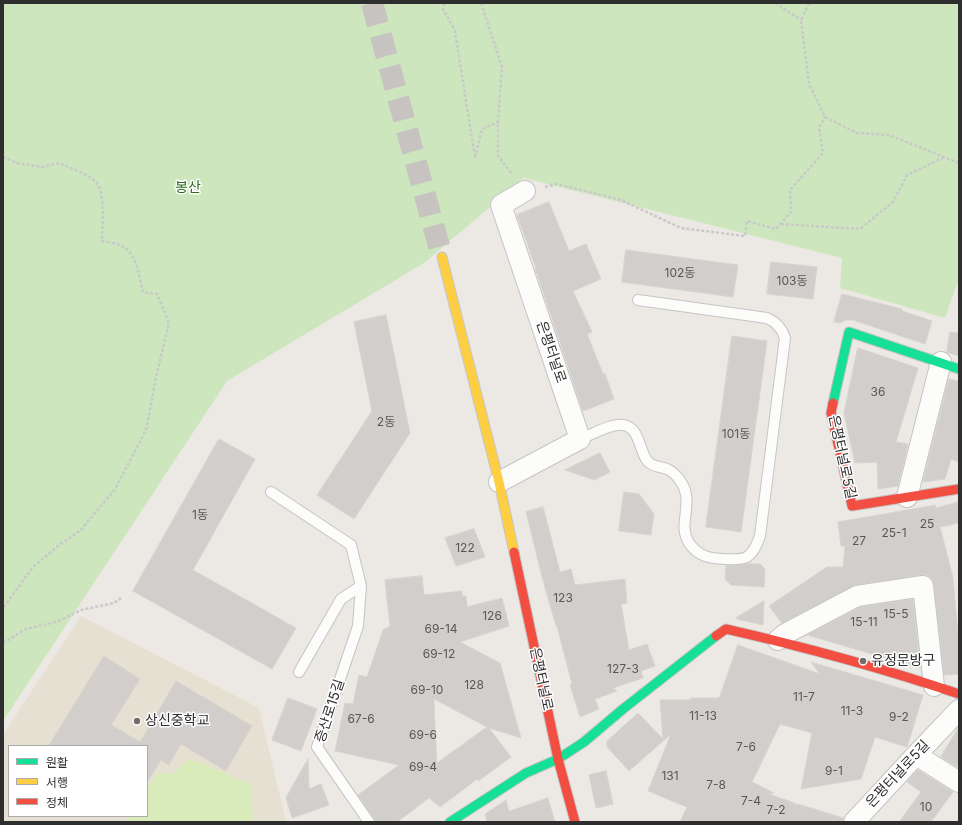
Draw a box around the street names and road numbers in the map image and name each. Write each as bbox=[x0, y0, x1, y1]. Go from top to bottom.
street label: 은평터널로 bbox=[533, 319, 569, 385]
street label: 은평터널로5길 bbox=[825, 413, 859, 501]
street label: 은평터널로 bbox=[526, 646, 556, 712]
street label: 증산로15길 bbox=[312, 677, 348, 745]
street label: 은평터널로5길 bbox=[863, 737, 933, 811]

